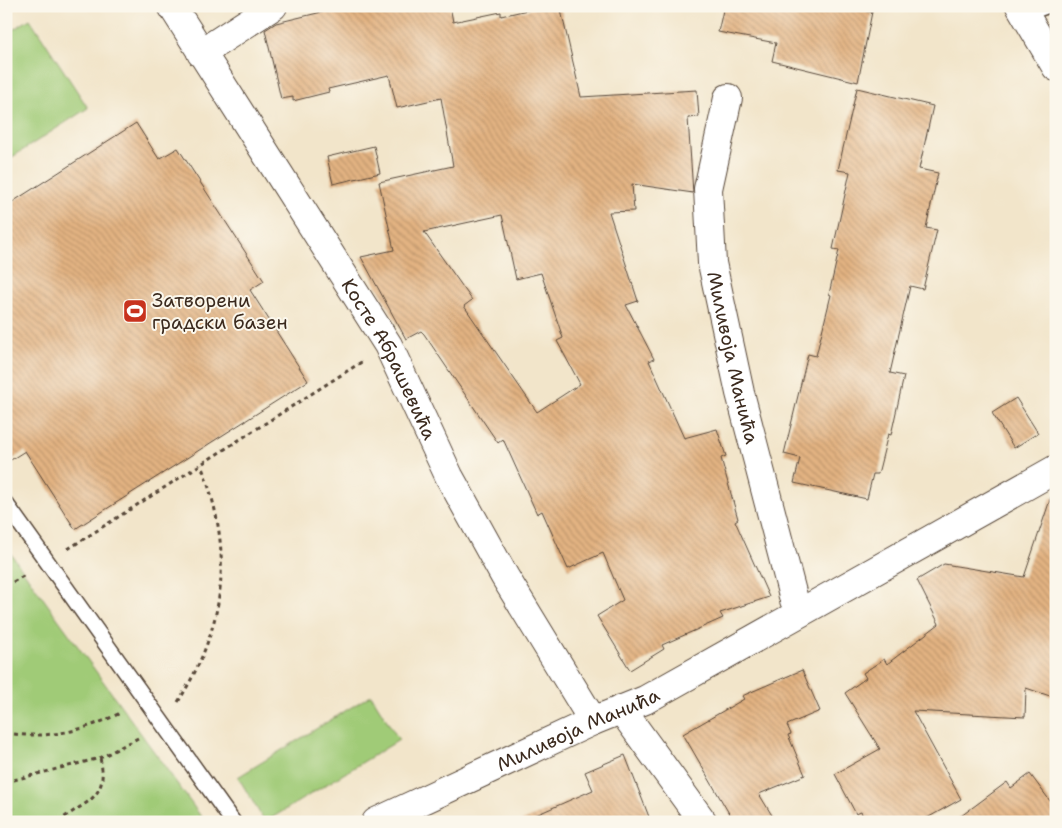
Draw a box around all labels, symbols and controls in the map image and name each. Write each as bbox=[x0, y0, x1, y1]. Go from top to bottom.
street label: Миливоја Манића bbox=[701, 269, 765, 447]
street label: Косте Абрашевића bbox=[336, 274, 442, 444]
place label: Затворени градски базен bbox=[152, 288, 288, 335]
sports icon: Затворени градски базен bbox=[122, 298, 148, 324]
street label: Миливоја Манића bbox=[492, 682, 664, 777]

